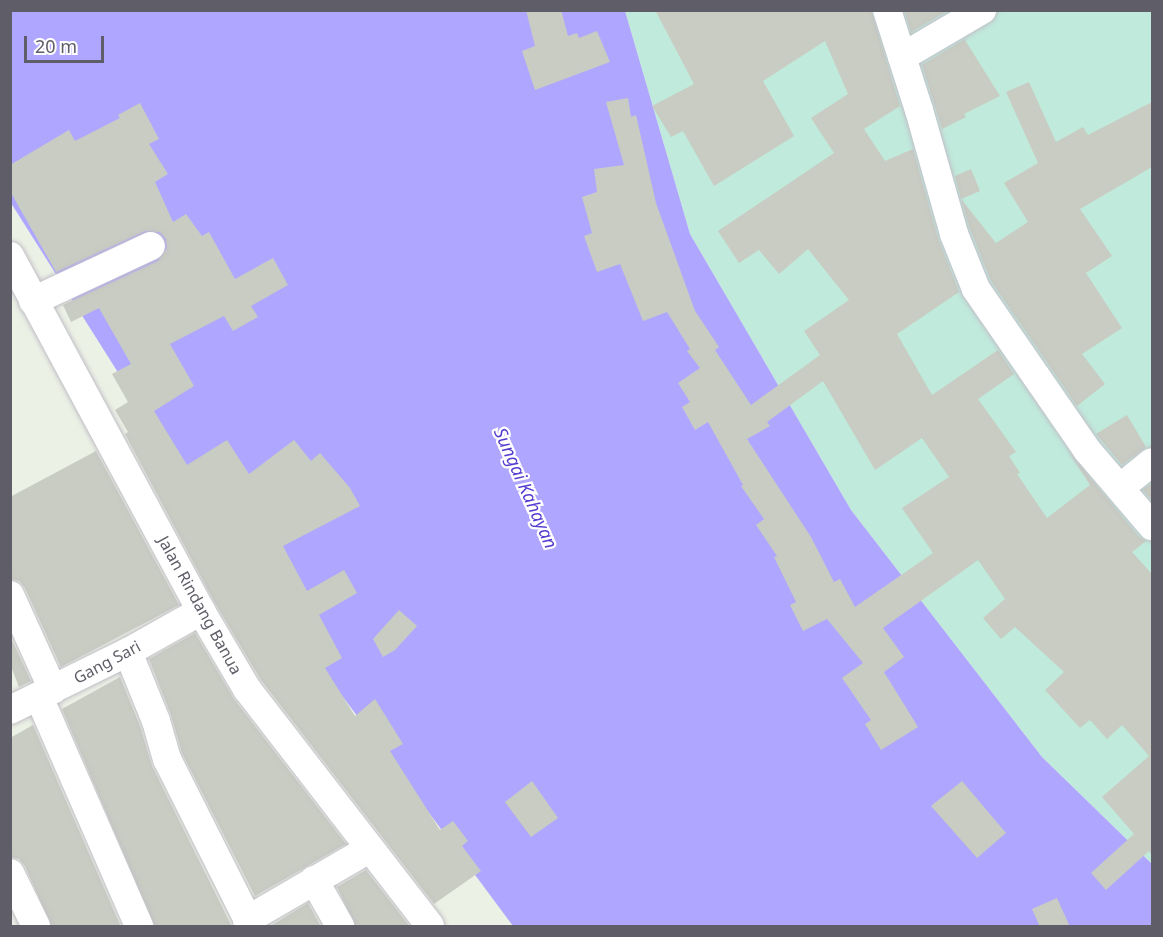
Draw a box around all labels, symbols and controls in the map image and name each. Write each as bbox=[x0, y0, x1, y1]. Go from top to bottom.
scale bar bbox=[27, 24, 106, 62]
text: 20 m bbox=[35, 34, 77, 58]
water label: Sungai Kahayan bbox=[490, 424, 562, 552]
street label: Jalan Rindang Banua bbox=[154, 532, 246, 678]
street label: Gang Sari bbox=[70, 636, 144, 688]

